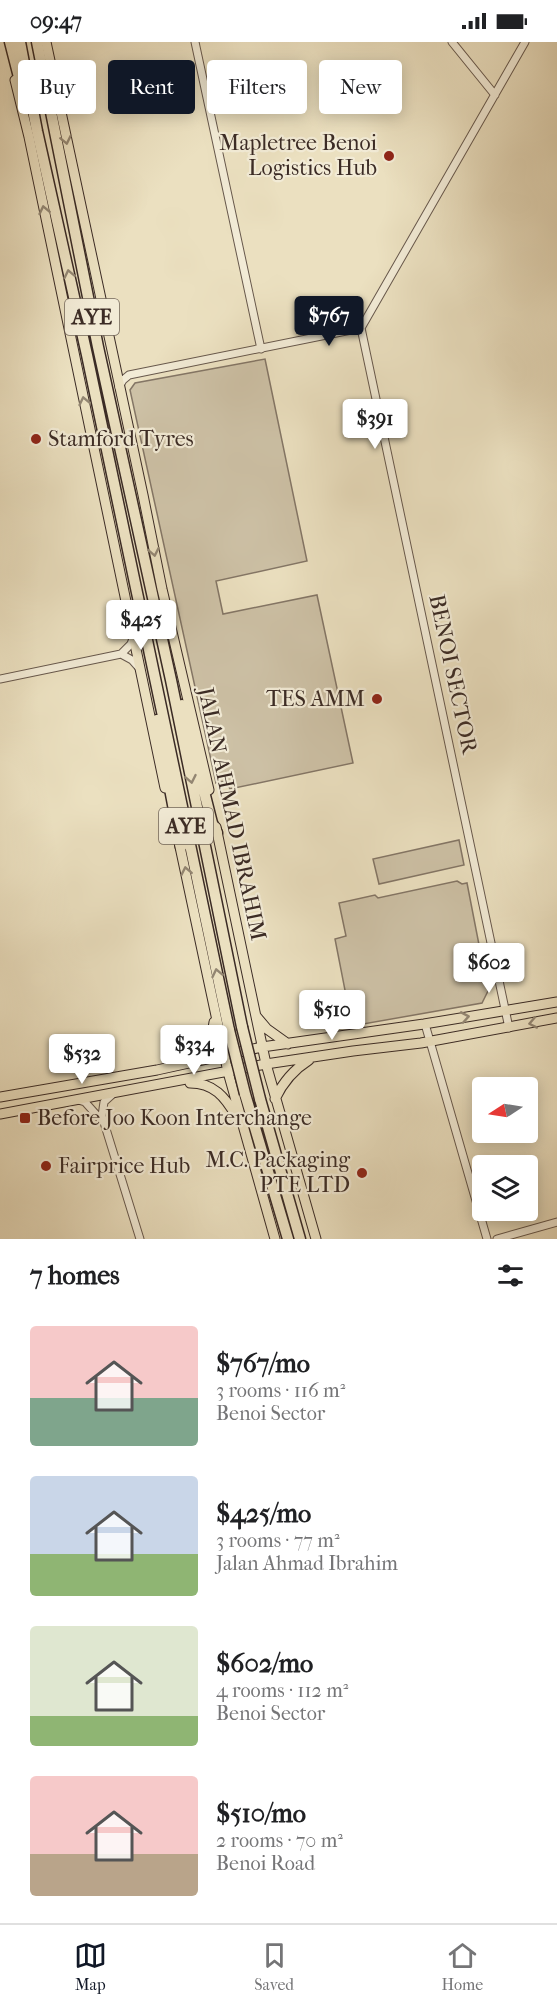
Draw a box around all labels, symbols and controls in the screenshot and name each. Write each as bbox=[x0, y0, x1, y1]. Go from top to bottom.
text: 09:47 bbox=[30, 8, 82, 34]
chip: Buy bbox=[18, 60, 96, 114]
chip: Rent bbox=[108, 60, 195, 114]
chip: Filters bbox=[207, 60, 307, 114]
chip: New bbox=[319, 60, 402, 114]
place label: Mapletree Benoi Logistics Hub bbox=[219, 130, 377, 181]
one-way arrow bbox=[59, 135, 72, 145]
marker: Mapletree Benoi Logistics Hub bbox=[382, 149, 396, 163]
one-way arrow bbox=[38, 205, 51, 215]
one-way arrow bbox=[63, 269, 76, 279]
pin: $767 bbox=[293, 296, 365, 347]
road number: AYE bbox=[65, 299, 119, 335]
text: $767 bbox=[309, 304, 350, 327]
one-way arrow bbox=[78, 396, 91, 406]
pin: $391 bbox=[339, 399, 411, 450]
text: $391 bbox=[357, 407, 393, 430]
place label: Stamford Tyres bbox=[48, 426, 194, 452]
marker: Stamford Tyres bbox=[29, 432, 43, 446]
one-way arrow bbox=[147, 547, 160, 557]
street label: BENOI SECTOR bbox=[423, 592, 483, 757]
pin: $425 bbox=[105, 600, 177, 651]
text: $425 bbox=[120, 608, 162, 631]
street label: JALAN AHMAD IBRAHIM bbox=[192, 683, 272, 943]
place label: TES AMM bbox=[266, 686, 365, 712]
marker: TES AMM bbox=[370, 692, 384, 706]
one-way arrow bbox=[184, 773, 197, 783]
road number: AYE bbox=[159, 808, 213, 844]
one-way arrow bbox=[180, 866, 193, 876]
pin: $602 bbox=[453, 943, 525, 994]
text: $602 bbox=[467, 951, 511, 974]
one-way arrow bbox=[211, 968, 224, 978]
pin: $510 bbox=[296, 990, 368, 1041]
text: $510 bbox=[313, 998, 351, 1021]
one-way arrow bbox=[461, 1012, 470, 1024]
one-way arrow bbox=[528, 1016, 538, 1029]
pin: $334 bbox=[158, 1025, 230, 1076]
text: $334 bbox=[174, 1033, 214, 1056]
pin: $532 bbox=[46, 1034, 118, 1085]
text: $532 bbox=[63, 1042, 101, 1065]
north arrow bbox=[472, 1077, 538, 1143]
map controls bbox=[472, 1077, 538, 1221]
place label: Before Joo Koon Interchange bbox=[37, 1105, 312, 1131]
marker: Before Joo Koon Interchange bbox=[18, 1111, 32, 1125]
place label: M.C. Packaging PTE LTD bbox=[205, 1147, 350, 1198]
place label: Fairprice Hub bbox=[58, 1153, 190, 1179]
button: layers bbox=[472, 1155, 538, 1221]
marker: Fairprice Hub bbox=[39, 1159, 53, 1173]
marker: M.C. Packaging PTE LTD bbox=[355, 1166, 369, 1180]
icon: filters bbox=[494, 1259, 527, 1292]
text: 7 homes bbox=[30, 1260, 120, 1291]
text: $767/mo bbox=[216, 1348, 310, 1379]
icon: home bbox=[78, 1350, 150, 1422]
text: 3 rooms · 116 m² bbox=[216, 1379, 345, 1402]
text: Benoi Sector bbox=[216, 1402, 325, 1425]
text: $425/mo bbox=[216, 1498, 311, 1529]
icon: home bbox=[78, 1500, 150, 1572]
text: 3 rooms · 77 m² bbox=[216, 1529, 340, 1552]
text: Jalan Ahmad Ibrahim bbox=[216, 1552, 398, 1575]
text: $602/mo bbox=[216, 1648, 313, 1679]
icon: home bbox=[78, 1650, 150, 1722]
text: 4 rooms · 112 m² bbox=[216, 1679, 348, 1702]
text: Benoi Sector bbox=[216, 1702, 325, 1725]
text: $510/mo bbox=[216, 1798, 306, 1829]
icon: home bbox=[78, 1800, 150, 1872]
text: 2 rooms · 70 m² bbox=[216, 1829, 343, 1852]
text: Benoi Road bbox=[216, 1852, 315, 1875]
tab: Map bbox=[74, 1939, 107, 1994]
tab: Saved bbox=[254, 1939, 294, 1994]
tab: Home bbox=[442, 1939, 483, 1994]

